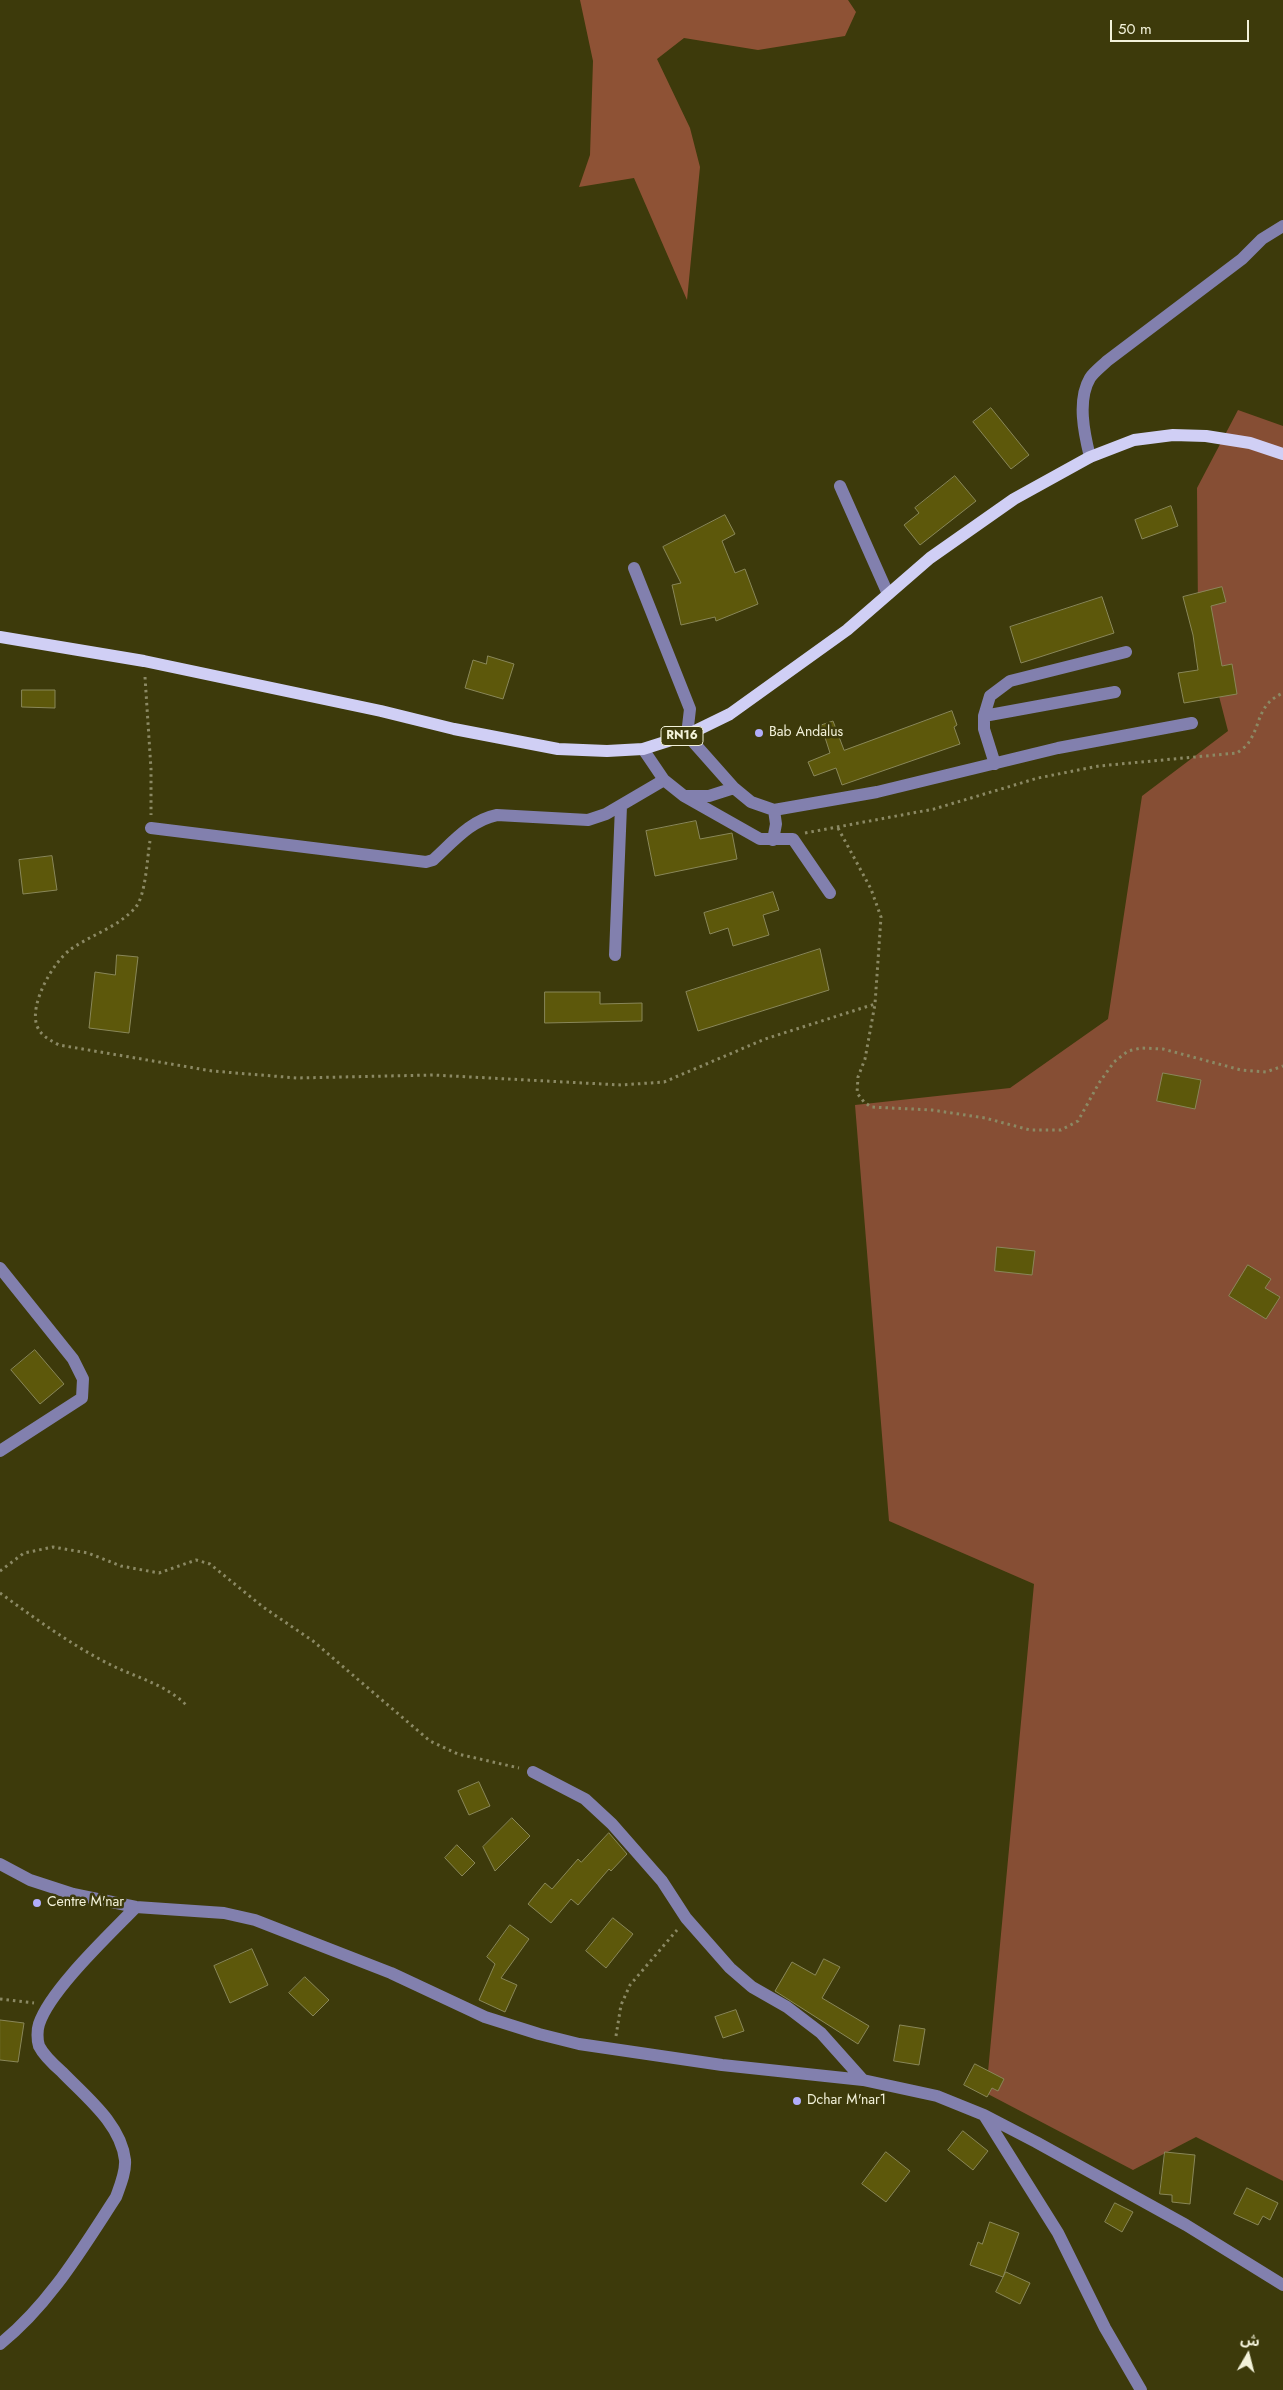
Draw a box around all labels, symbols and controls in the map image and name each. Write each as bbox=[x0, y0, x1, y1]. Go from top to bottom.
scale bar bbox=[1113, 10, 1252, 42]
text: 50 m bbox=[1118, 18, 1152, 40]
place label: Bab Andalus bbox=[769, 725, 843, 741]
road number: RN16 bbox=[661, 726, 703, 746]
marker: Bab Andalus bbox=[753, 727, 765, 739]
place label: Centre M'nar bbox=[47, 1895, 124, 1911]
marker: Centre M'nar bbox=[31, 1897, 43, 1909]
place label: Dchar M'nar1 bbox=[807, 2093, 886, 2109]
marker: Dchar M'nar1 bbox=[791, 2095, 803, 2107]
text: ش bbox=[1239, 2329, 1261, 2351]
north arrow bbox=[1223, 2330, 1273, 2380]

